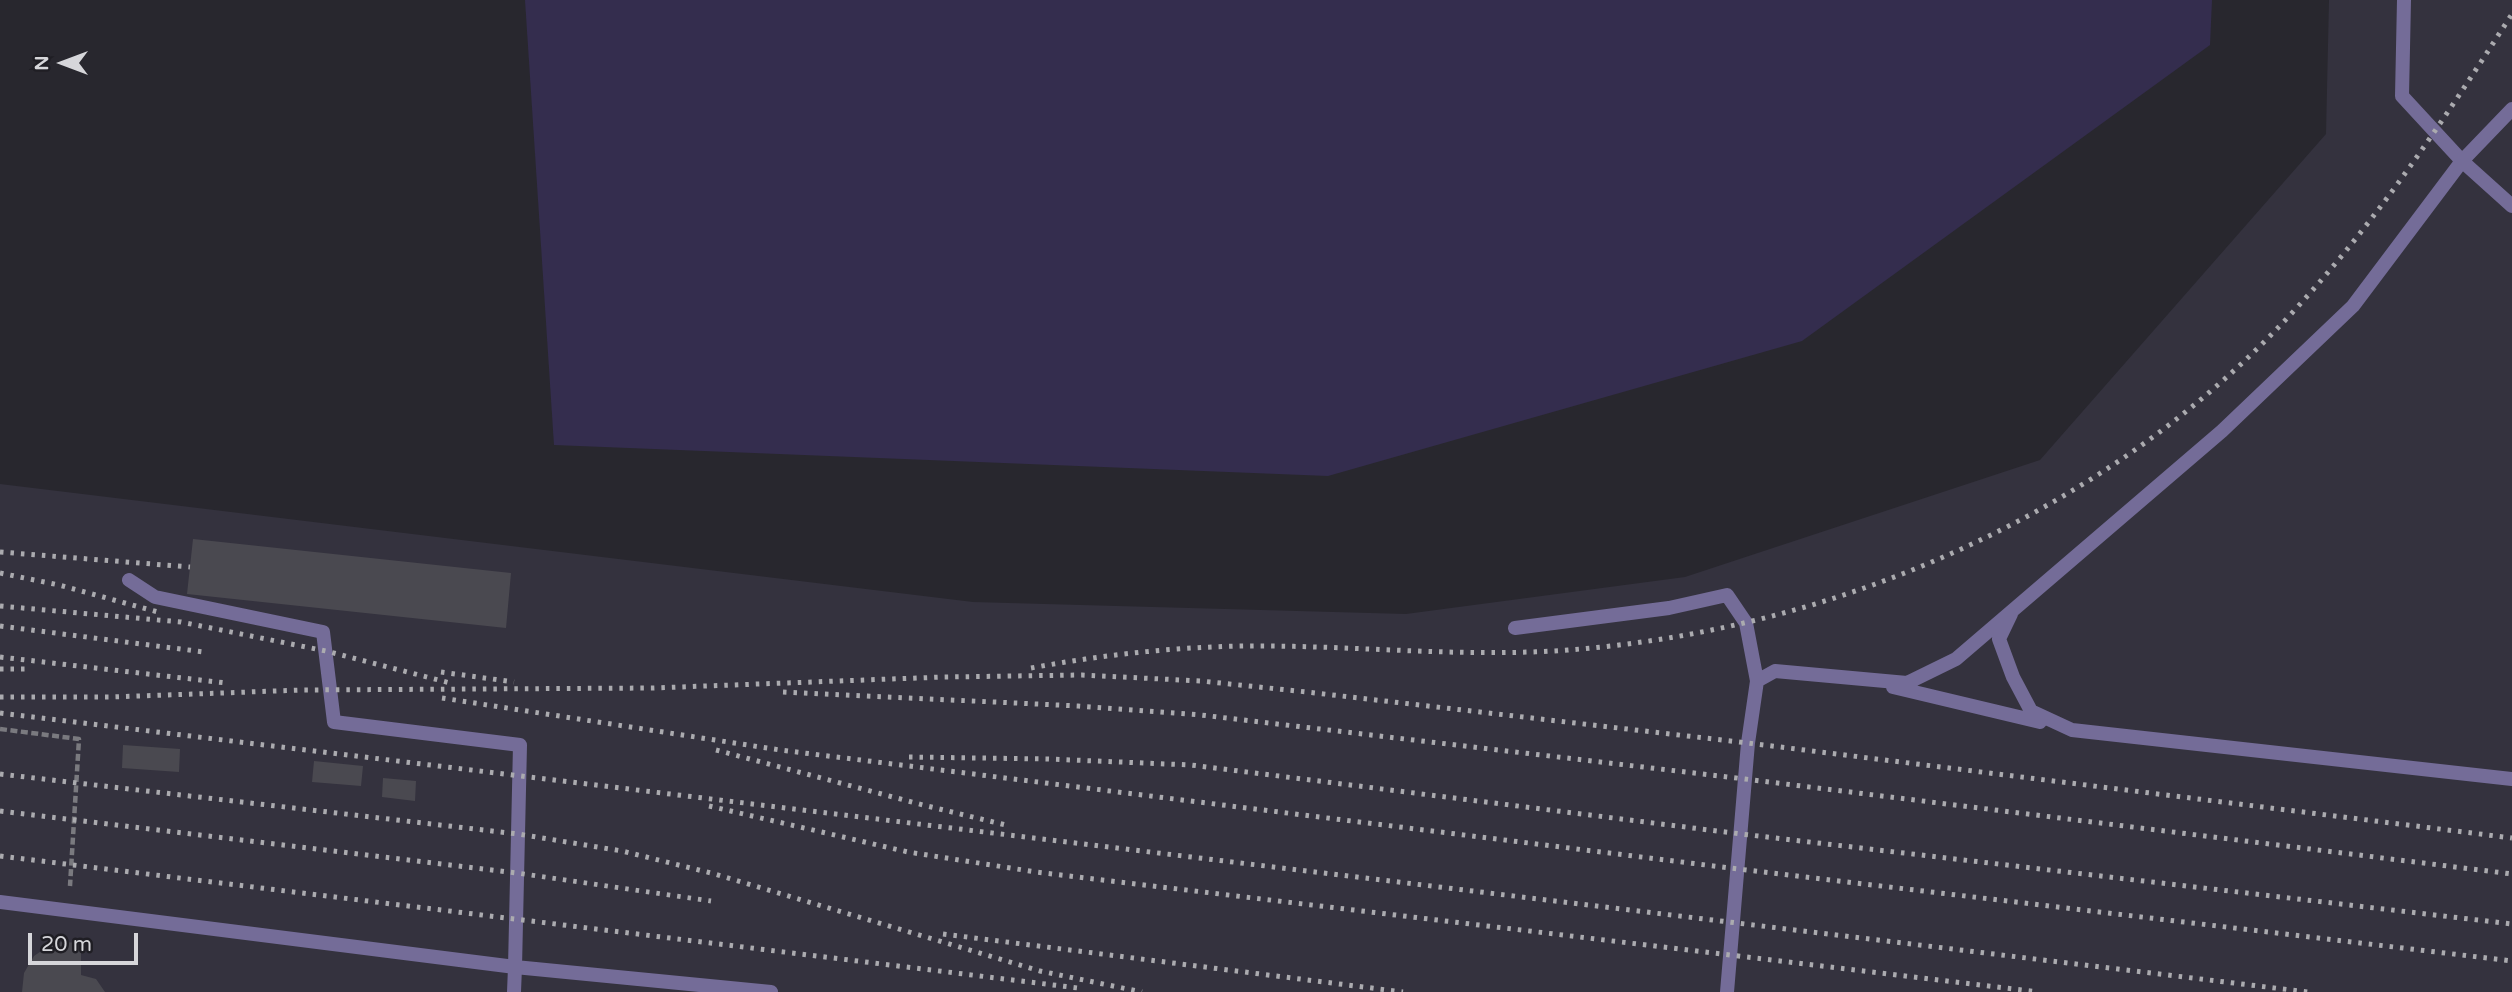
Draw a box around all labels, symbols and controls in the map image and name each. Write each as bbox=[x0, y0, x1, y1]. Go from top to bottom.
north arrow bbox=[28, 28, 98, 98]
text: N bbox=[31, 55, 53, 71]
scale bar bbox=[32, 918, 142, 962]
text: 20 m bbox=[41, 932, 92, 957]

